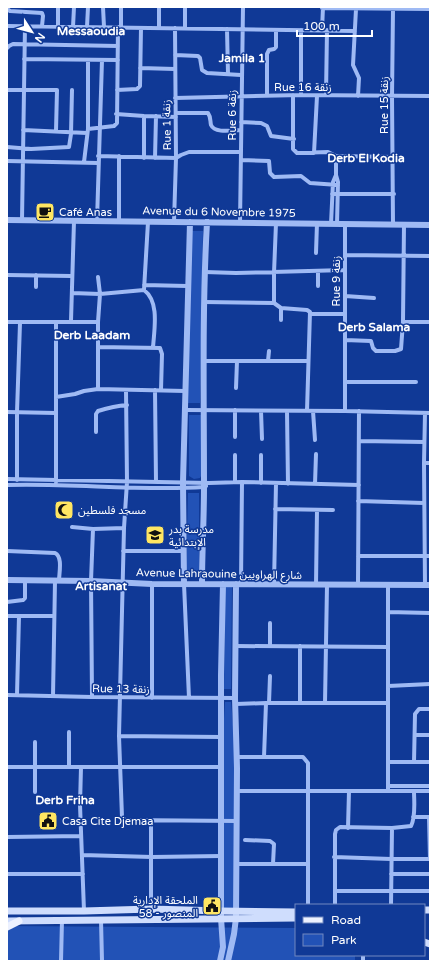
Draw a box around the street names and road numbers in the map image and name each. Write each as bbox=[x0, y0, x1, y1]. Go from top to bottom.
street label: Rue 15 زنقة bbox=[378, 76, 391, 134]
street label: Rue 16 زنقة bbox=[274, 81, 332, 94]
street label: Rue 6 زنقة bbox=[226, 90, 239, 140]
street label: Rue 1 زنقة bbox=[160, 99, 174, 151]
street label: Avenue du 6 Novembre 1975 bbox=[142, 204, 296, 220]
street label: Rue 9 زنقة bbox=[330, 256, 343, 306]
street label: Avenue Lahraouine شارع الهراويين bbox=[136, 566, 303, 583]
street label: Rue 13 زنقة bbox=[92, 682, 150, 696]

